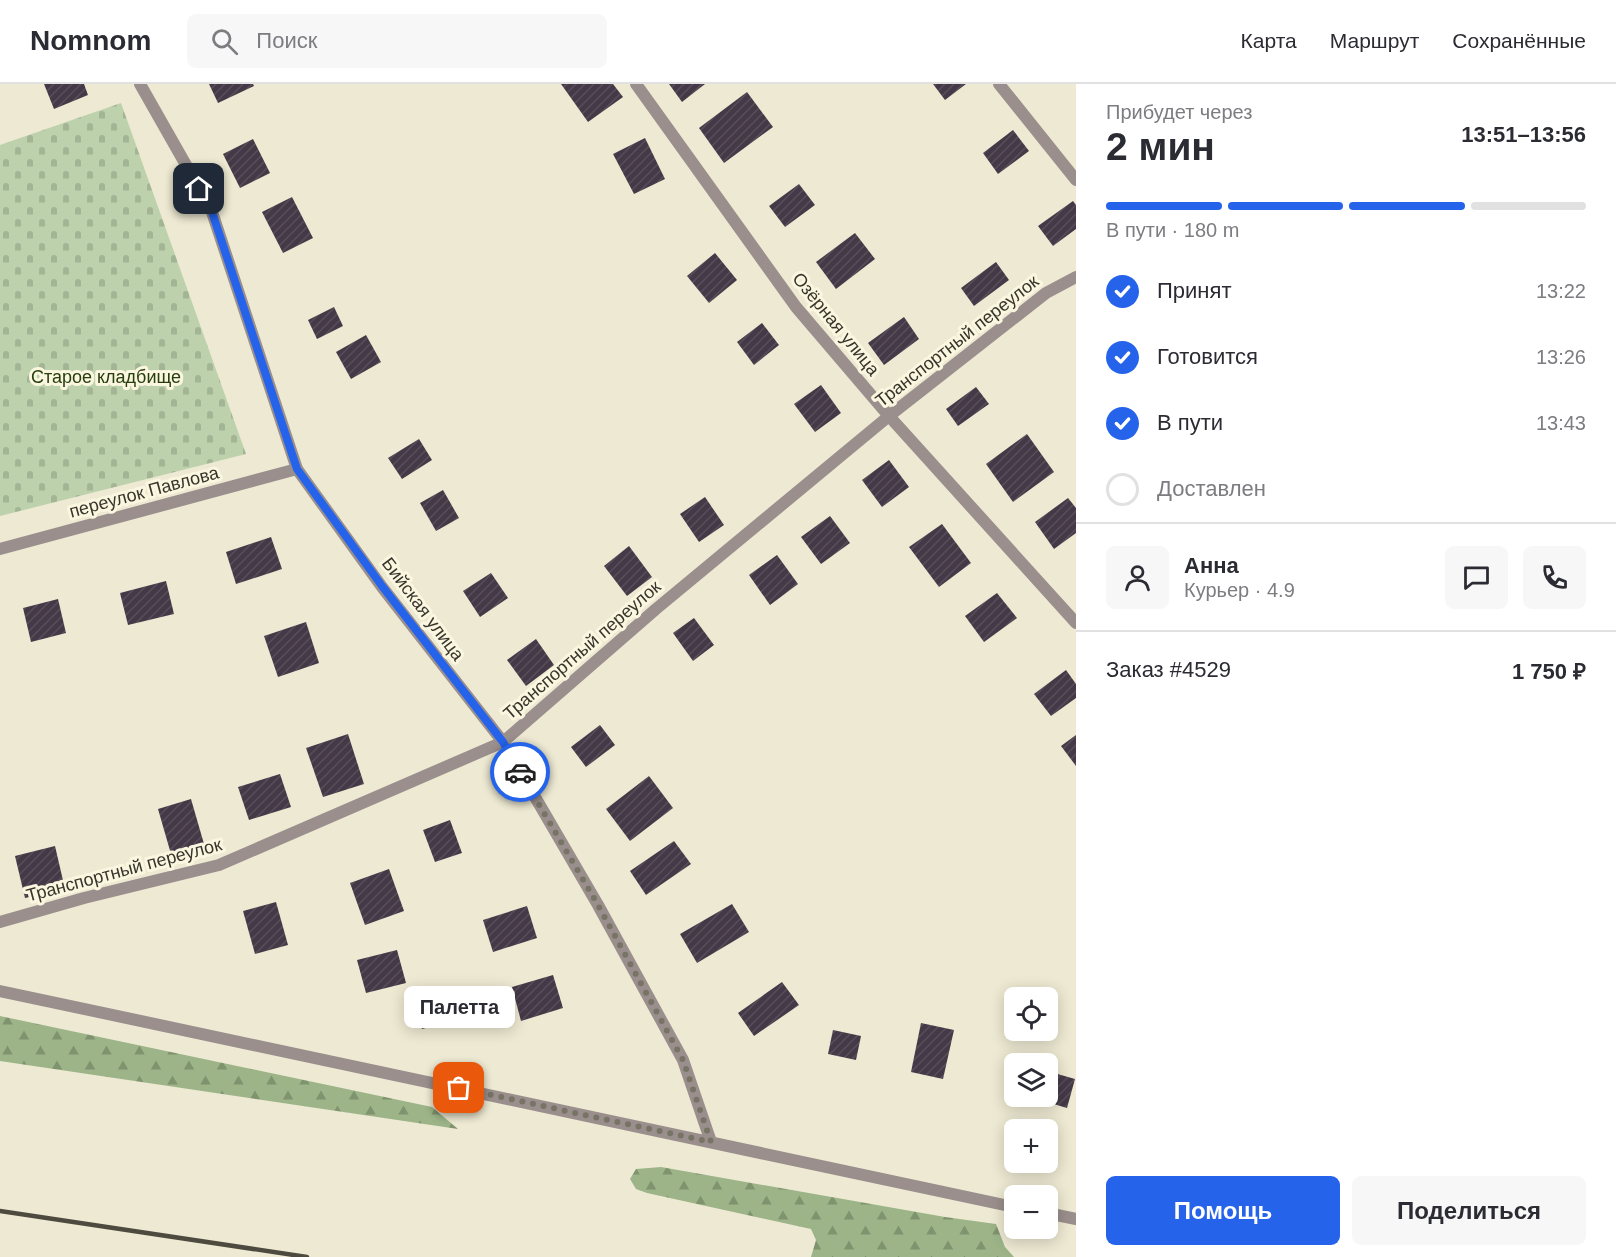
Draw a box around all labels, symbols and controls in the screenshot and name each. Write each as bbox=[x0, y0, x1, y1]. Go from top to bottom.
search box bbox=[187, 14, 607, 68]
text: Nomnom bbox=[30, 25, 151, 56]
icon: search bbox=[208, 25, 241, 58]
text: Поиск bbox=[256, 28, 317, 53]
text: Карта bbox=[1241, 29, 1297, 52]
text: Маршрут bbox=[1330, 29, 1419, 52]
text: Сохранённые bbox=[1452, 29, 1586, 52]
text: Прибудет через bbox=[1106, 101, 1252, 123]
text: 13:51–13:56 bbox=[1461, 122, 1586, 147]
text: 2 мин bbox=[1106, 125, 1215, 168]
pin bbox=[173, 163, 224, 214]
icon: home bbox=[182, 172, 215, 205]
text: В пути · 180 m bbox=[1106, 219, 1239, 241]
street label: Озёрная улица bbox=[788, 269, 884, 380]
street label: Транспортный переулок bbox=[872, 271, 1043, 411]
icon: check bbox=[1106, 275, 1139, 308]
text: Принят bbox=[1157, 278, 1231, 303]
text: 13:22 bbox=[1536, 280, 1586, 302]
icon: check bbox=[1106, 341, 1139, 374]
text: Готовится bbox=[1157, 344, 1258, 369]
text: 13:26 bbox=[1536, 346, 1586, 368]
park label: Старое кладбище bbox=[31, 367, 181, 387]
icon: check bbox=[1106, 407, 1139, 440]
text: В пути bbox=[1157, 410, 1223, 435]
text: 13:43 bbox=[1536, 412, 1586, 434]
street label: переулок Павлова bbox=[67, 462, 222, 522]
text: Доставлен bbox=[1157, 476, 1266, 501]
button: person bbox=[1106, 546, 1169, 609]
button: chat bbox=[1445, 546, 1508, 609]
button: phone bbox=[1523, 546, 1586, 609]
text: Анна bbox=[1184, 553, 1239, 578]
street label: Бийская улица bbox=[378, 554, 469, 665]
street label: Транспортный переулок bbox=[499, 576, 665, 724]
text: Курьер · 4.9 bbox=[1184, 579, 1295, 601]
text: Заказ #4529 bbox=[1106, 657, 1231, 682]
text: 1 750 ₽ bbox=[1512, 659, 1586, 684]
courier bbox=[490, 742, 550, 802]
icon: car bbox=[504, 756, 537, 789]
street label: Транспортный переулок bbox=[24, 834, 224, 906]
callout: Палетта bbox=[404, 986, 514, 1028]
map controls bbox=[1004, 987, 1058, 1239]
button: locate bbox=[1004, 987, 1058, 1041]
text: Палетта bbox=[420, 996, 499, 1018]
button: layers bbox=[1004, 1053, 1058, 1107]
pin bbox=[433, 1062, 484, 1113]
icon: bag bbox=[442, 1071, 475, 1104]
button: + bbox=[1004, 1119, 1058, 1173]
button: Помощь bbox=[1106, 1176, 1340, 1245]
button: Поделиться bbox=[1352, 1176, 1586, 1245]
button: − bbox=[1004, 1185, 1058, 1239]

